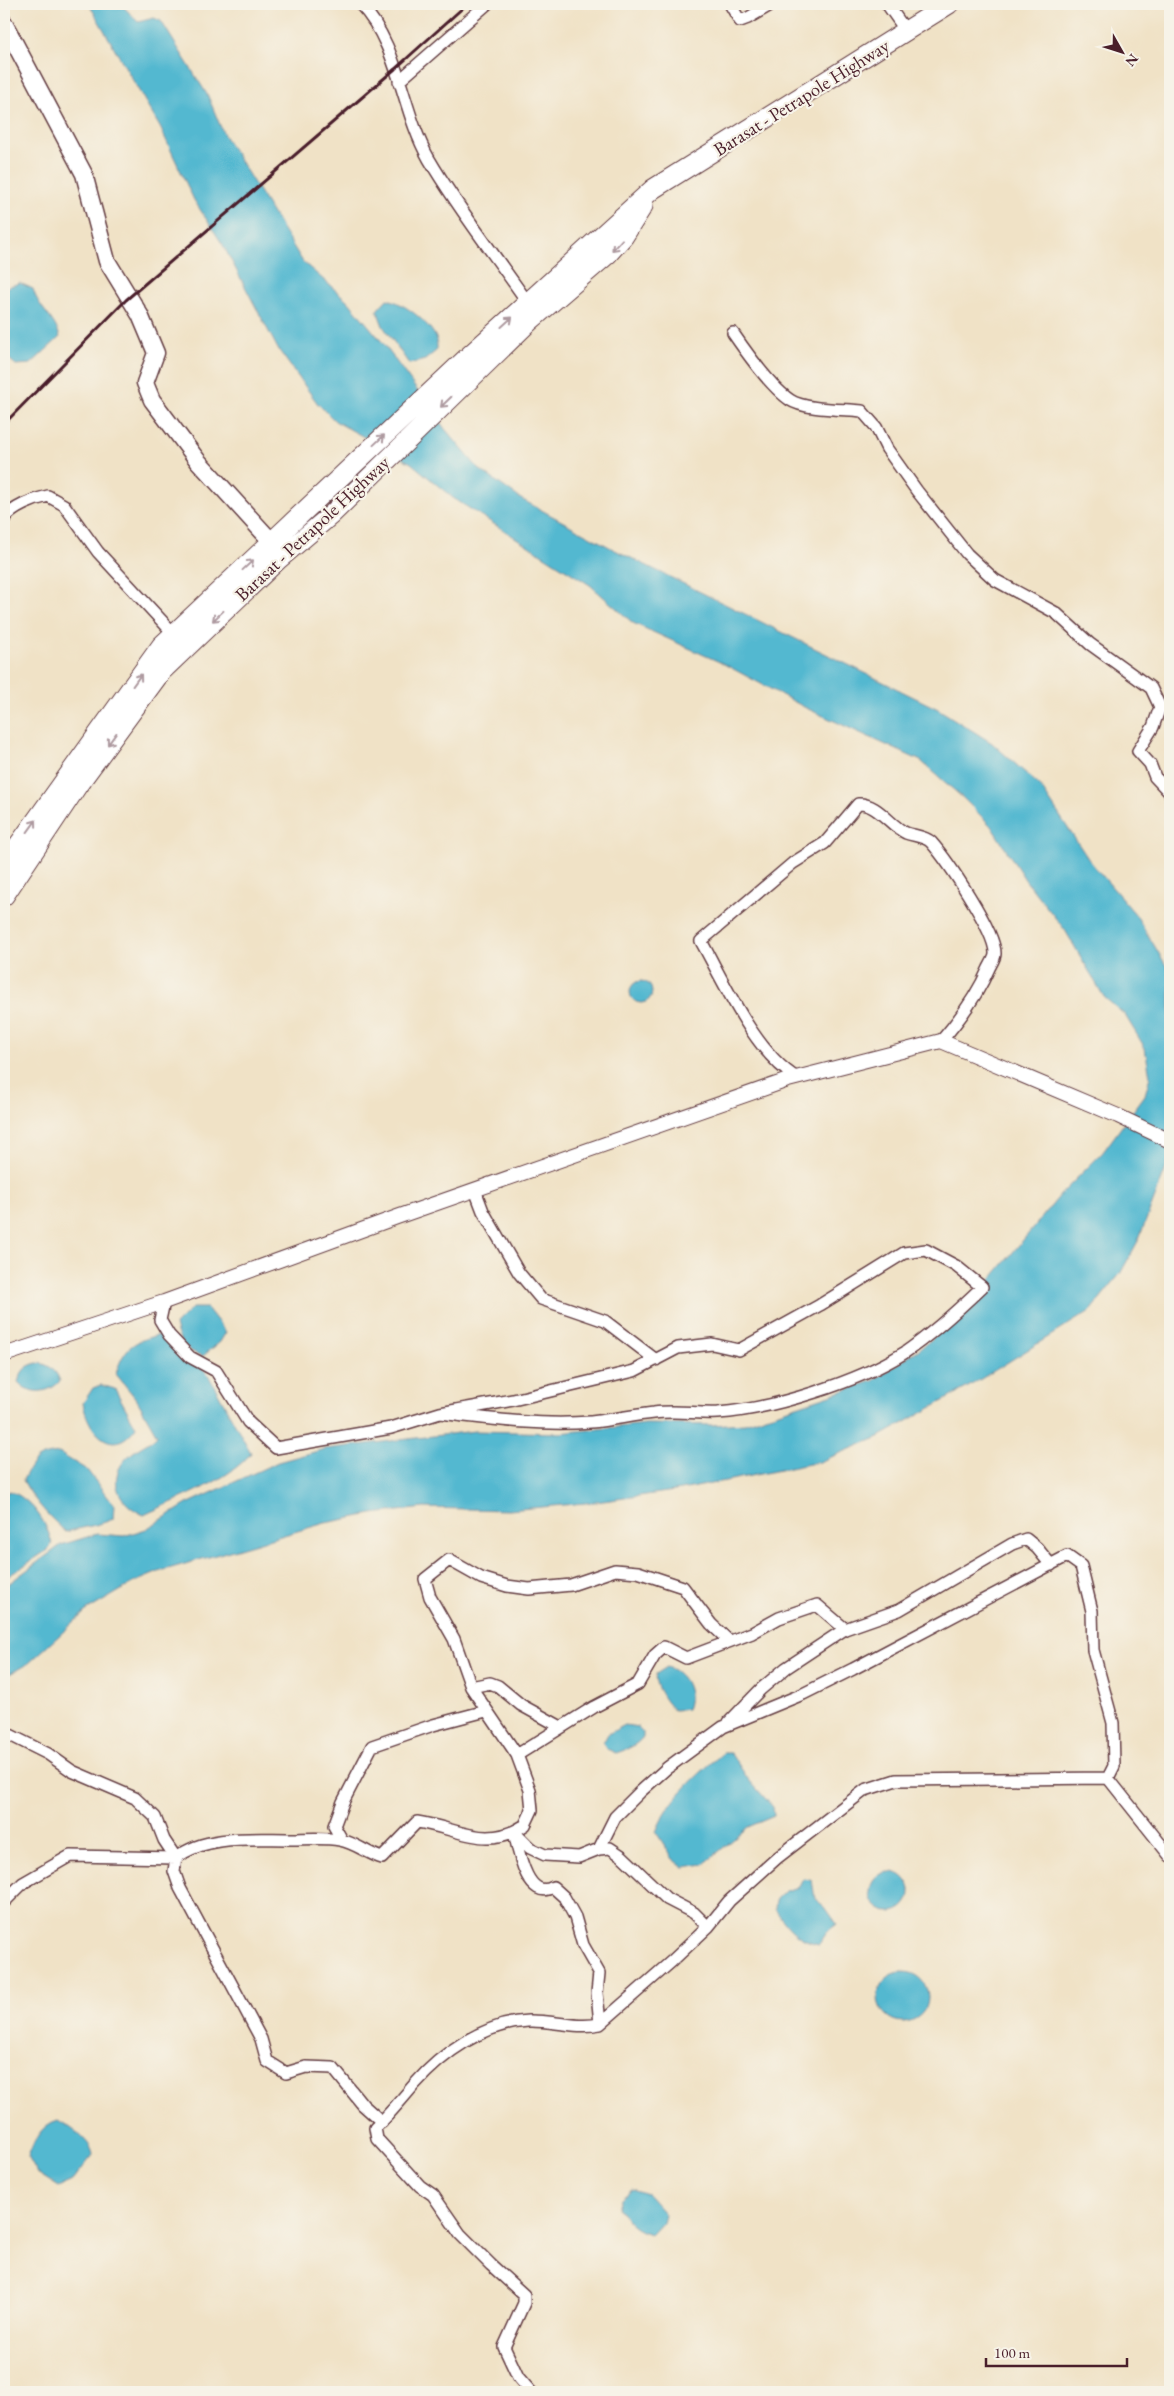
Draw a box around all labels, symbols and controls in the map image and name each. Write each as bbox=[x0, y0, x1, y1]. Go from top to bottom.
north arrow bbox=[1096, 28, 1146, 78]
street label: Barasat - Petrapole Highway bbox=[709, 33, 894, 162]
text: N bbox=[1121, 50, 1143, 71]
one-way arrow bbox=[611, 238, 623, 251]
one-way arrow bbox=[500, 316, 513, 328]
one-way arrow bbox=[440, 395, 452, 407]
one-way arrow bbox=[373, 434, 386, 446]
street label: Barasat - Petrapole Highway bbox=[230, 450, 396, 607]
one-way arrow bbox=[241, 559, 254, 571]
one-way arrow bbox=[211, 610, 224, 622]
one-way arrow bbox=[132, 673, 142, 687]
one-way arrow bbox=[107, 732, 117, 746]
one-way arrow bbox=[27, 819, 37, 833]
scale bar bbox=[986, 2336, 1128, 2368]
text: 100 m bbox=[994, 2343, 1031, 2362]

